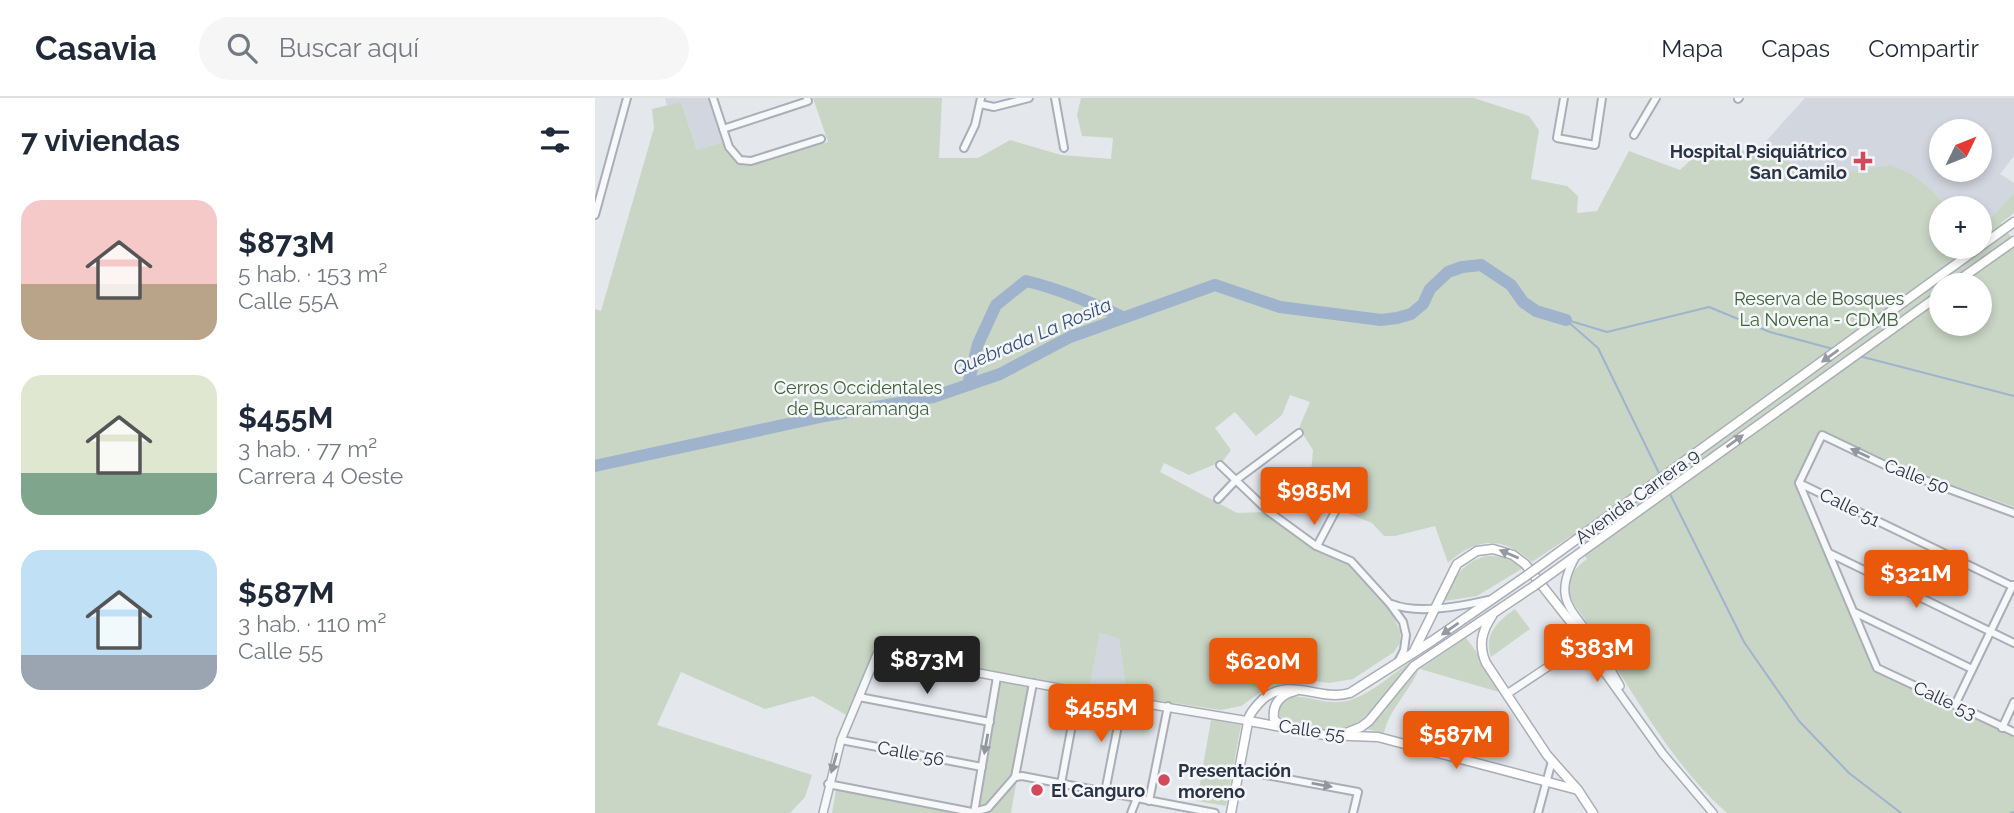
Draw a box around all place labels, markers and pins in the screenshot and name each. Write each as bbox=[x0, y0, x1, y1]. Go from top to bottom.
place label: Hospital Psiquiátrico San Camilo bbox=[1670, 141, 1847, 183]
marker: Hospital Psiquiátrico San Camilo bbox=[1853, 151, 1873, 171]
pin: $985M bbox=[1265, 468, 1363, 527]
pin: $321M bbox=[1867, 550, 1965, 610]
pin: $383M bbox=[1548, 624, 1646, 684]
pin: $873M bbox=[878, 636, 976, 696]
pin: $620M bbox=[1214, 638, 1312, 698]
pin: $455M bbox=[1052, 684, 1150, 744]
pin: $587M bbox=[1407, 712, 1505, 771]
place label: Presentación moreno bbox=[1178, 760, 1291, 802]
marker: Presentación moreno bbox=[1156, 772, 1172, 788]
place label: El Canguro bbox=[1051, 780, 1145, 801]
marker: El Canguro bbox=[1029, 782, 1045, 798]

